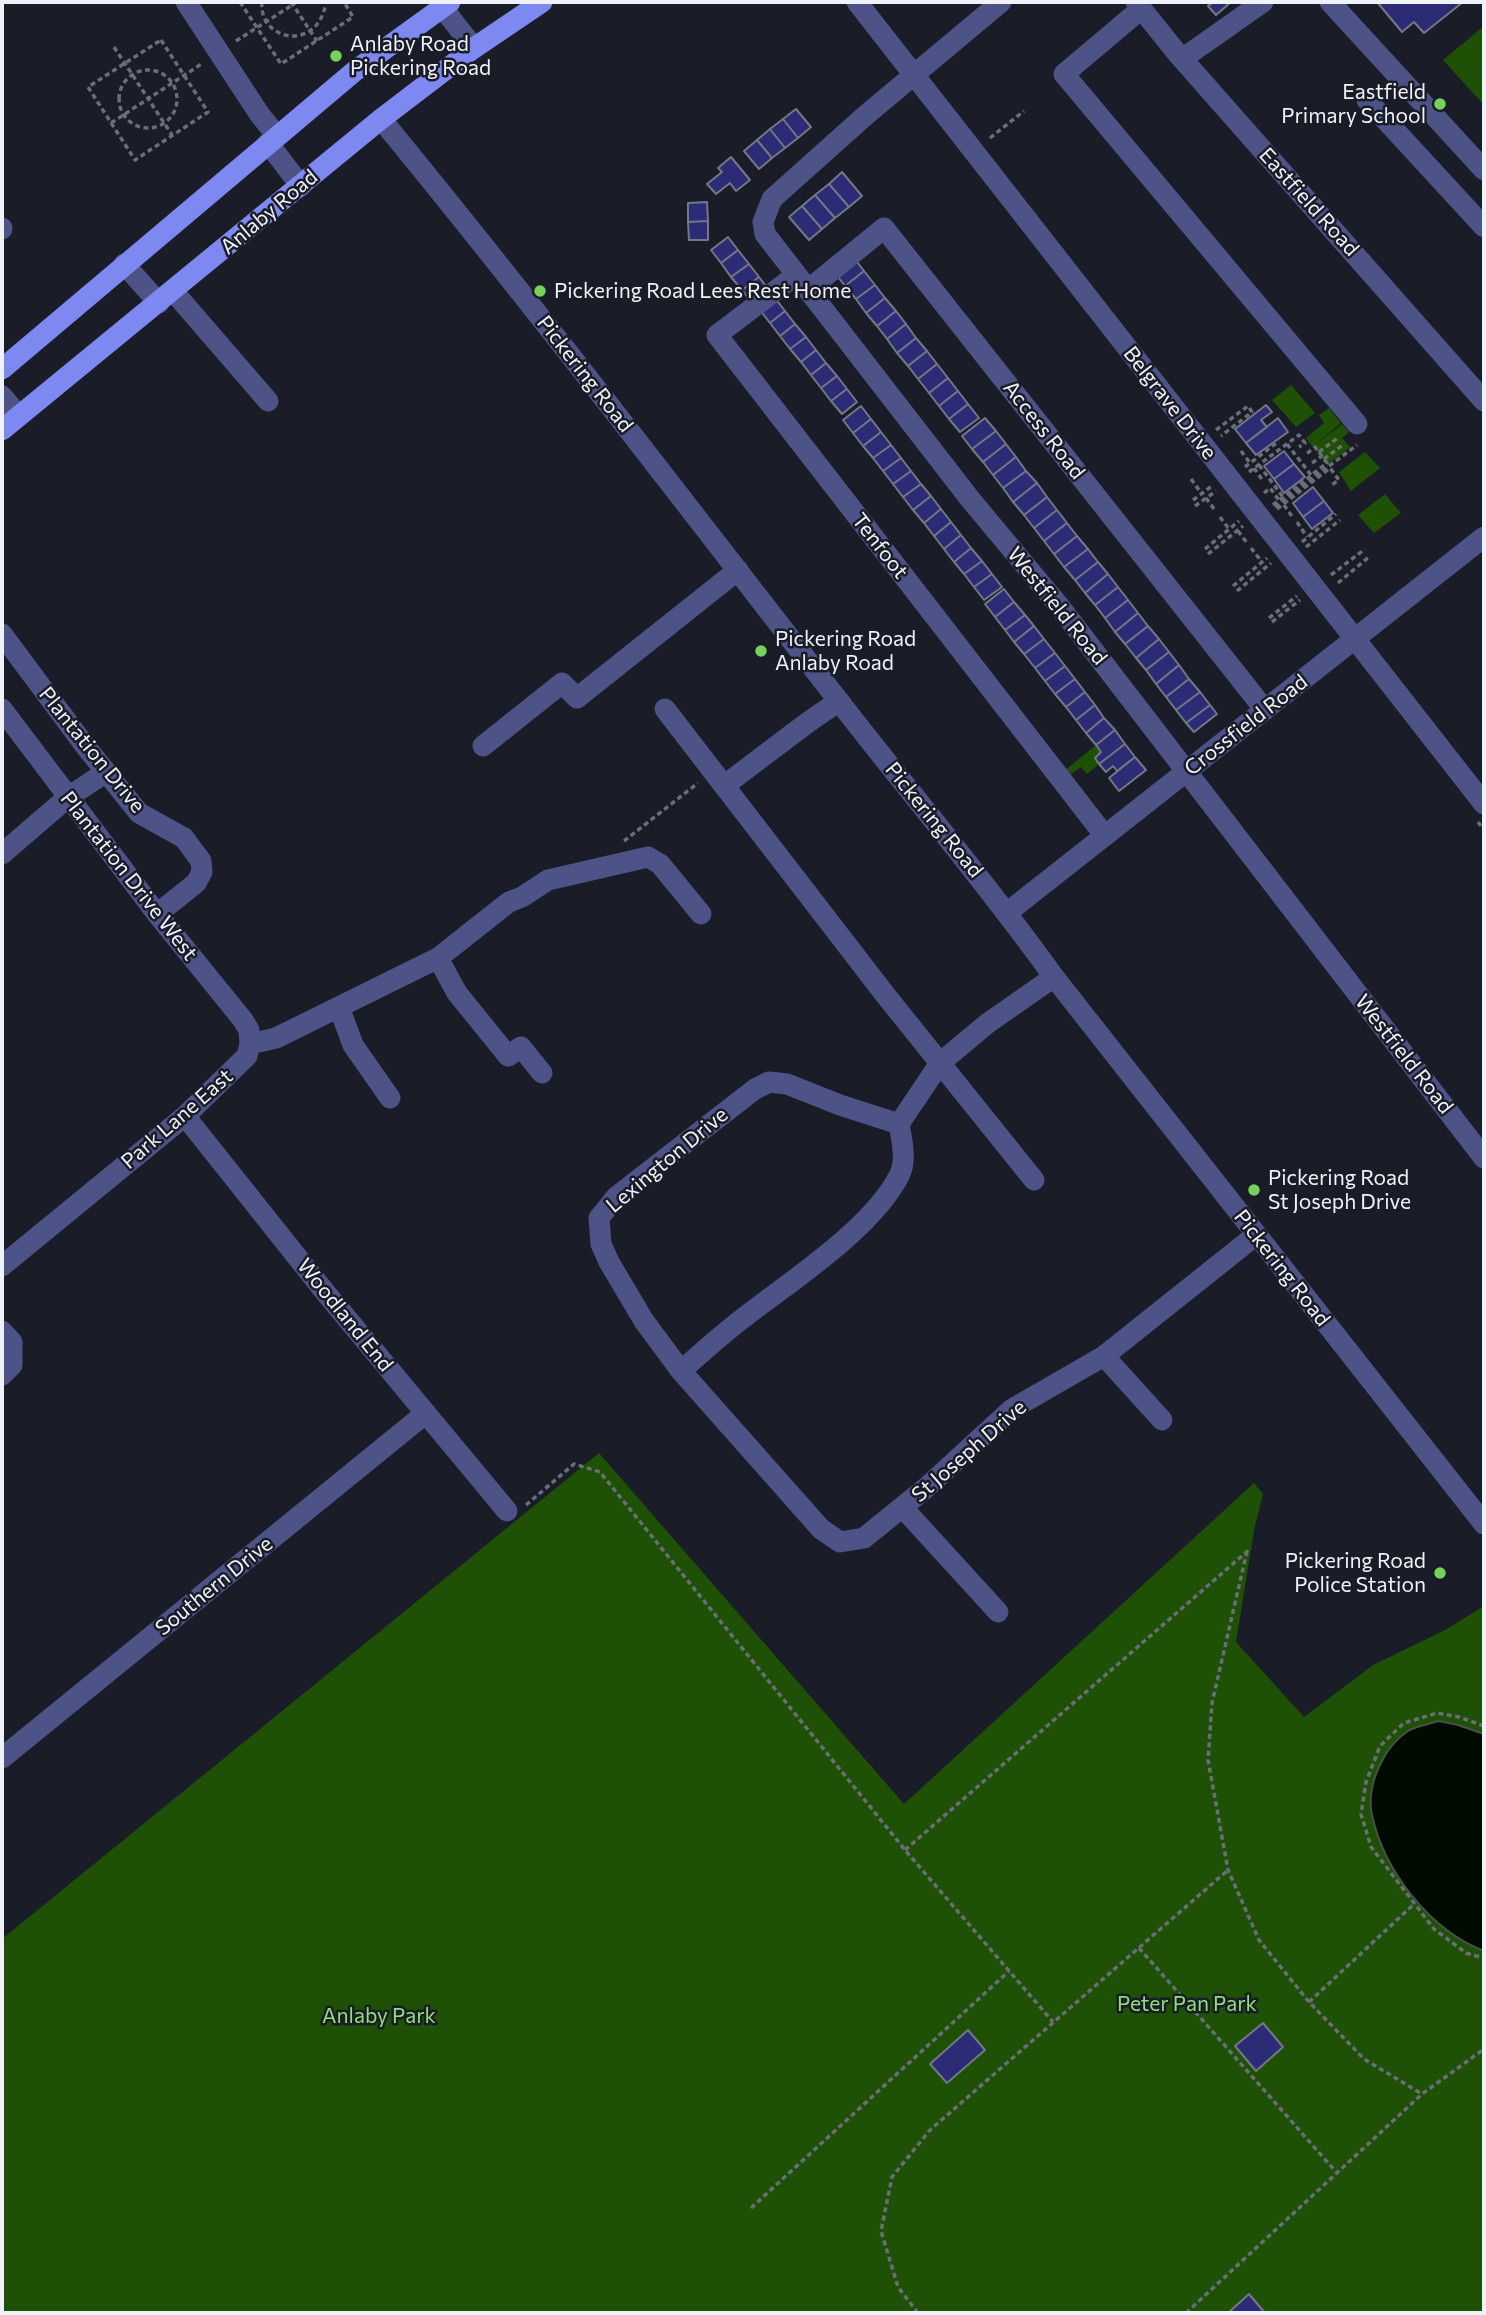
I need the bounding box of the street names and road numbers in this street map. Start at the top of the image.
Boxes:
street label: Eastfield Road [1254,143,1364,261]
street label: Anlaby Road [215,164,323,260]
street label: Pickering Road [532,311,638,437]
street label: Belgrave Drive [1118,341,1222,465]
street label: Access Road [998,376,1090,484]
street label: Tenfoot [847,508,913,584]
street label: Westfield Road [1002,542,1112,670]
street label: Crossfield Road [1180,669,1312,781]
street label: Plantation Drive [34,682,150,818]
street label: Pickering Road [880,757,988,883]
street label: Plantation Drive West [55,786,203,966]
street label: Westfield Road [1350,989,1458,1119]
street label: Park Lane East [116,1064,238,1174]
street label: Lexington Drive [601,1102,733,1218]
street label: Pickering Road [1229,1205,1335,1331]
street label: Woodland End [292,1253,398,1377]
street label: St Joseph Drive [907,1395,1031,1507]
street label: Southern Drive [150,1531,278,1641]

